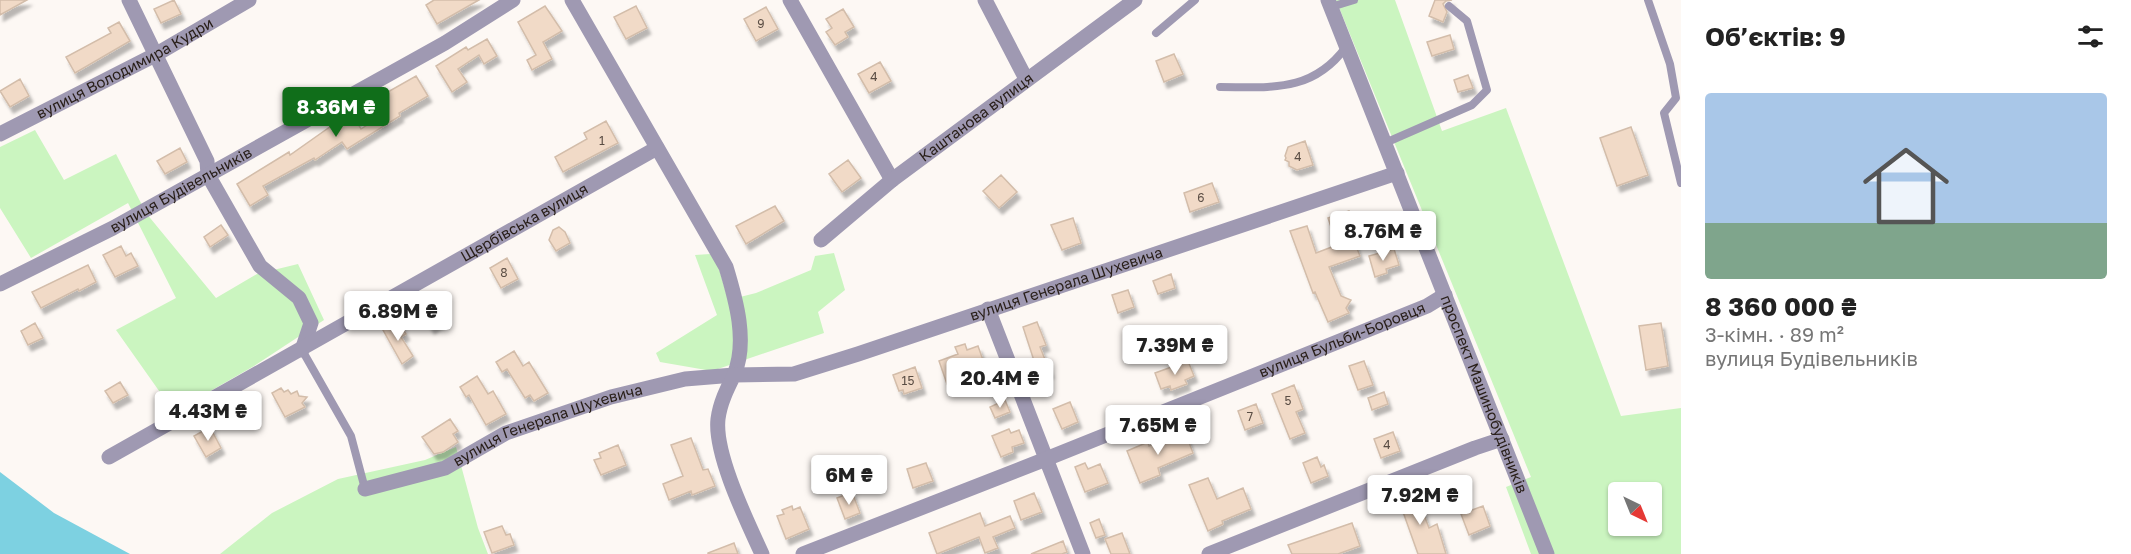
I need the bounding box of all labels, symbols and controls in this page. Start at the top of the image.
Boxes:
street label: вулиця Володимира Кудри [33,13,216,122]
house number: 9 [757,16,765,31]
icon: filters [2074,20,2107,53]
text: Об’єктів: 9 [1705,21,1846,52]
street label: Каштанова вулиця [915,68,1036,165]
house number: 4 [870,69,878,84]
pin: 8.36M ₴ [281,87,391,138]
text: 8.36M ₴ [296,94,376,118]
icon: home [1852,132,1960,240]
house number: 1 [599,133,605,148]
street label: вулиця Будівельників [106,142,255,236]
house number: 4 [1294,149,1302,164]
street label: Щербівська вулиця [457,179,591,265]
house number: 6 [1197,190,1205,205]
pin: 8.76M ₴ [1328,211,1438,262]
text: 8.76M ₴ [1344,218,1422,242]
street label: вулиця Генерала Шухевича [967,242,1165,324]
house number: 8 [500,265,508,280]
pin: 6.89M ₴ [343,291,453,342]
text: 8 360 000 ₴ [1705,291,1857,322]
street label: проспект Машинобудівників [1438,292,1532,496]
text: 6.89M ₴ [358,298,438,322]
street label: вулиця Бульби-Боровця [1256,298,1428,381]
text: 3-кімн. · 89 m² [1705,322,1844,346]
pin: 7.39M ₴ [1120,325,1230,376]
text: 7.39M ₴ [1136,332,1214,356]
text: вулиця Будівельників [1705,346,1918,370]
pin: 20.4M ₴ [945,358,1055,409]
text: 20.4M ₴ [960,365,1040,389]
house number: 15 [902,373,914,388]
street label: вулиця Генерала Шухевича [450,380,644,469]
pin: 4.43M ₴ [153,391,263,442]
house number: 5 [1285,393,1292,408]
text: 4.43M ₴ [169,398,247,422]
pin: 7.65M ₴ [1103,405,1213,456]
house number: 7 [1247,409,1253,424]
text: 7.65M ₴ [1119,412,1197,436]
house number: 4 [1383,437,1391,452]
pin: 6M ₴ [813,455,885,506]
text: 6M ₴ [825,462,873,486]
pin: 7.92M ₴ [1365,475,1475,526]
text: 7.92M ₴ [1381,482,1459,506]
north arrow [1608,482,1662,536]
map controls [1608,482,1662,536]

